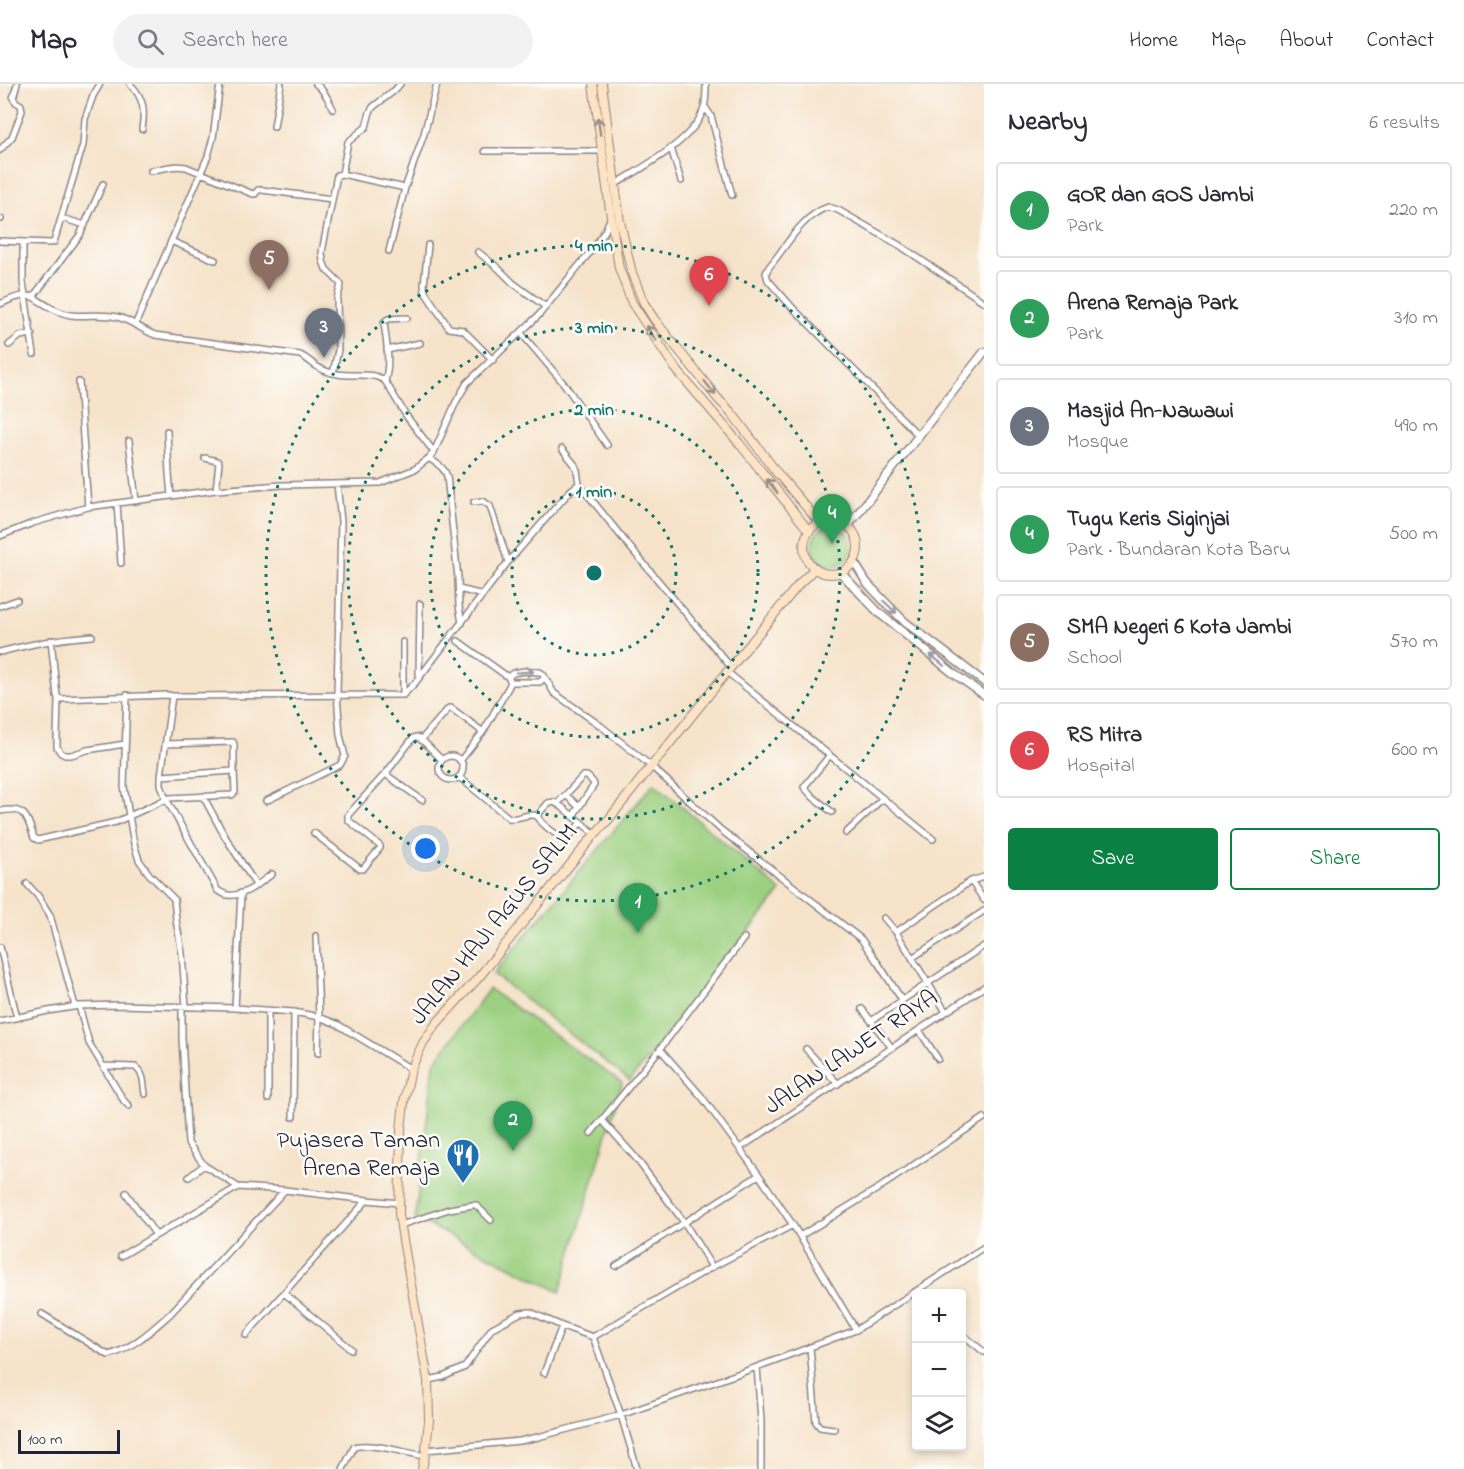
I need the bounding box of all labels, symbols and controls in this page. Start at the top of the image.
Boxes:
search box [113,14,533,68]
text: Map [30,21,77,62]
icon: search [134,25,167,58]
text: Search here [182,25,288,57]
text: Home [1129,26,1178,56]
text: Map [1211,26,1246,56]
text: About [1279,26,1333,56]
text: Contact [1366,26,1434,56]
text: Nearby [1008,104,1087,142]
text: 6 results [1369,109,1440,138]
one-way arrow [594,117,605,137]
text: GOR dan GOS Jambi [1067,180,1254,212]
text: 1 [1026,196,1033,225]
text: 220 m [1389,196,1438,225]
text: Park [1067,212,1103,241]
text: 4 min [575,234,613,260]
pin: 5 [250,240,288,290]
pin: 6 [690,256,728,306]
text: Arena Remaja Park [1067,288,1238,320]
text: 2 [1025,304,1034,333]
text: 310 m [1394,304,1438,333]
pin: 3 [304,308,344,358]
text: 3 min [574,316,613,342]
text: Park [1067,320,1103,349]
one-way arrow [645,325,657,342]
one-way arrow [703,380,716,396]
text: Masjid An-Nawawi [1067,396,1234,428]
text: 2 min [573,398,614,424]
text: 3 [1025,412,1034,441]
text: 490 m [1395,412,1438,441]
text: Mosque [1067,428,1128,457]
one-way arrow [766,478,779,494]
text: 1 min [576,480,612,506]
pin: 4 [812,494,852,544]
text: Tugu Keris Siginjai [1067,504,1230,536]
text: 4 [1025,520,1034,549]
text: 500 m [1389,520,1438,549]
text: Park · Bundaran Kota Baru [1067,536,1290,565]
centre of rings [584,563,604,583]
one-way arrow [883,600,898,614]
text: SMA Negeri 6 Kota Jambi [1067,612,1292,644]
text: 5 [1024,628,1035,657]
text: 570 m [1389,628,1438,657]
text: School [1067,644,1122,673]
one-way arrow [929,654,945,667]
one-way arrow [514,667,534,678]
text: RS Mitra [1067,720,1142,752]
text: 6 [1025,736,1034,765]
text: 600 m [1391,736,1438,765]
text: Hospital [1067,752,1135,781]
street label: JALAN HAJI AGUS SALIM [403,817,587,1033]
button: Save [1008,828,1218,890]
button: Share [1230,828,1440,890]
your location [411,834,440,863]
pin: 1 [618,884,658,933]
street label: JALAN LAWET RAYA [758,982,946,1124]
pin: 2 [494,1102,532,1151]
place label: Pujasera Taman Arena Remaja [277,1124,440,1187]
restaurant icon: Pujasera Taman Arena Remaja [445,1137,481,1184]
map controls [912,1289,966,1451]
button: + [912,1289,966,1343]
button: − [912,1343,966,1397]
button: layers [912,1397,966,1451]
scale bar [18,1427,120,1454]
text: 100 m [27,1428,62,1452]

